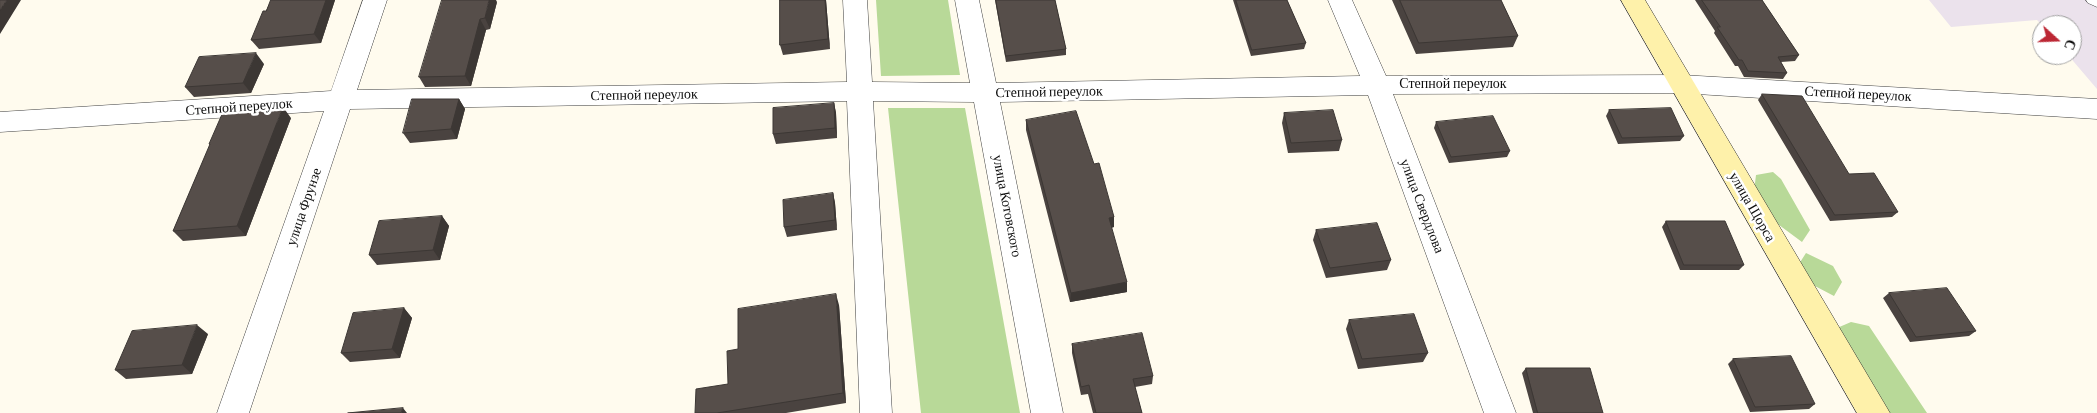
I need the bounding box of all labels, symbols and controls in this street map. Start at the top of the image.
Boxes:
north arrow [2032,15,2082,65]
text: С [2061,37,2079,52]
street label: Степной переулок [1399,76,1507,92]
street label: Степной переулок [995,83,1103,101]
street label: Степной переулок [1804,83,1912,105]
street label: Степной переулок [590,86,698,104]
street label: Степной переулок [185,95,293,119]
street label: улица Котовского [989,153,1025,259]
street label: улица Свердлова [1396,156,1448,256]
street label: улица Фрунзе [283,166,325,248]
street label: улица Щорса [1725,169,1779,245]

